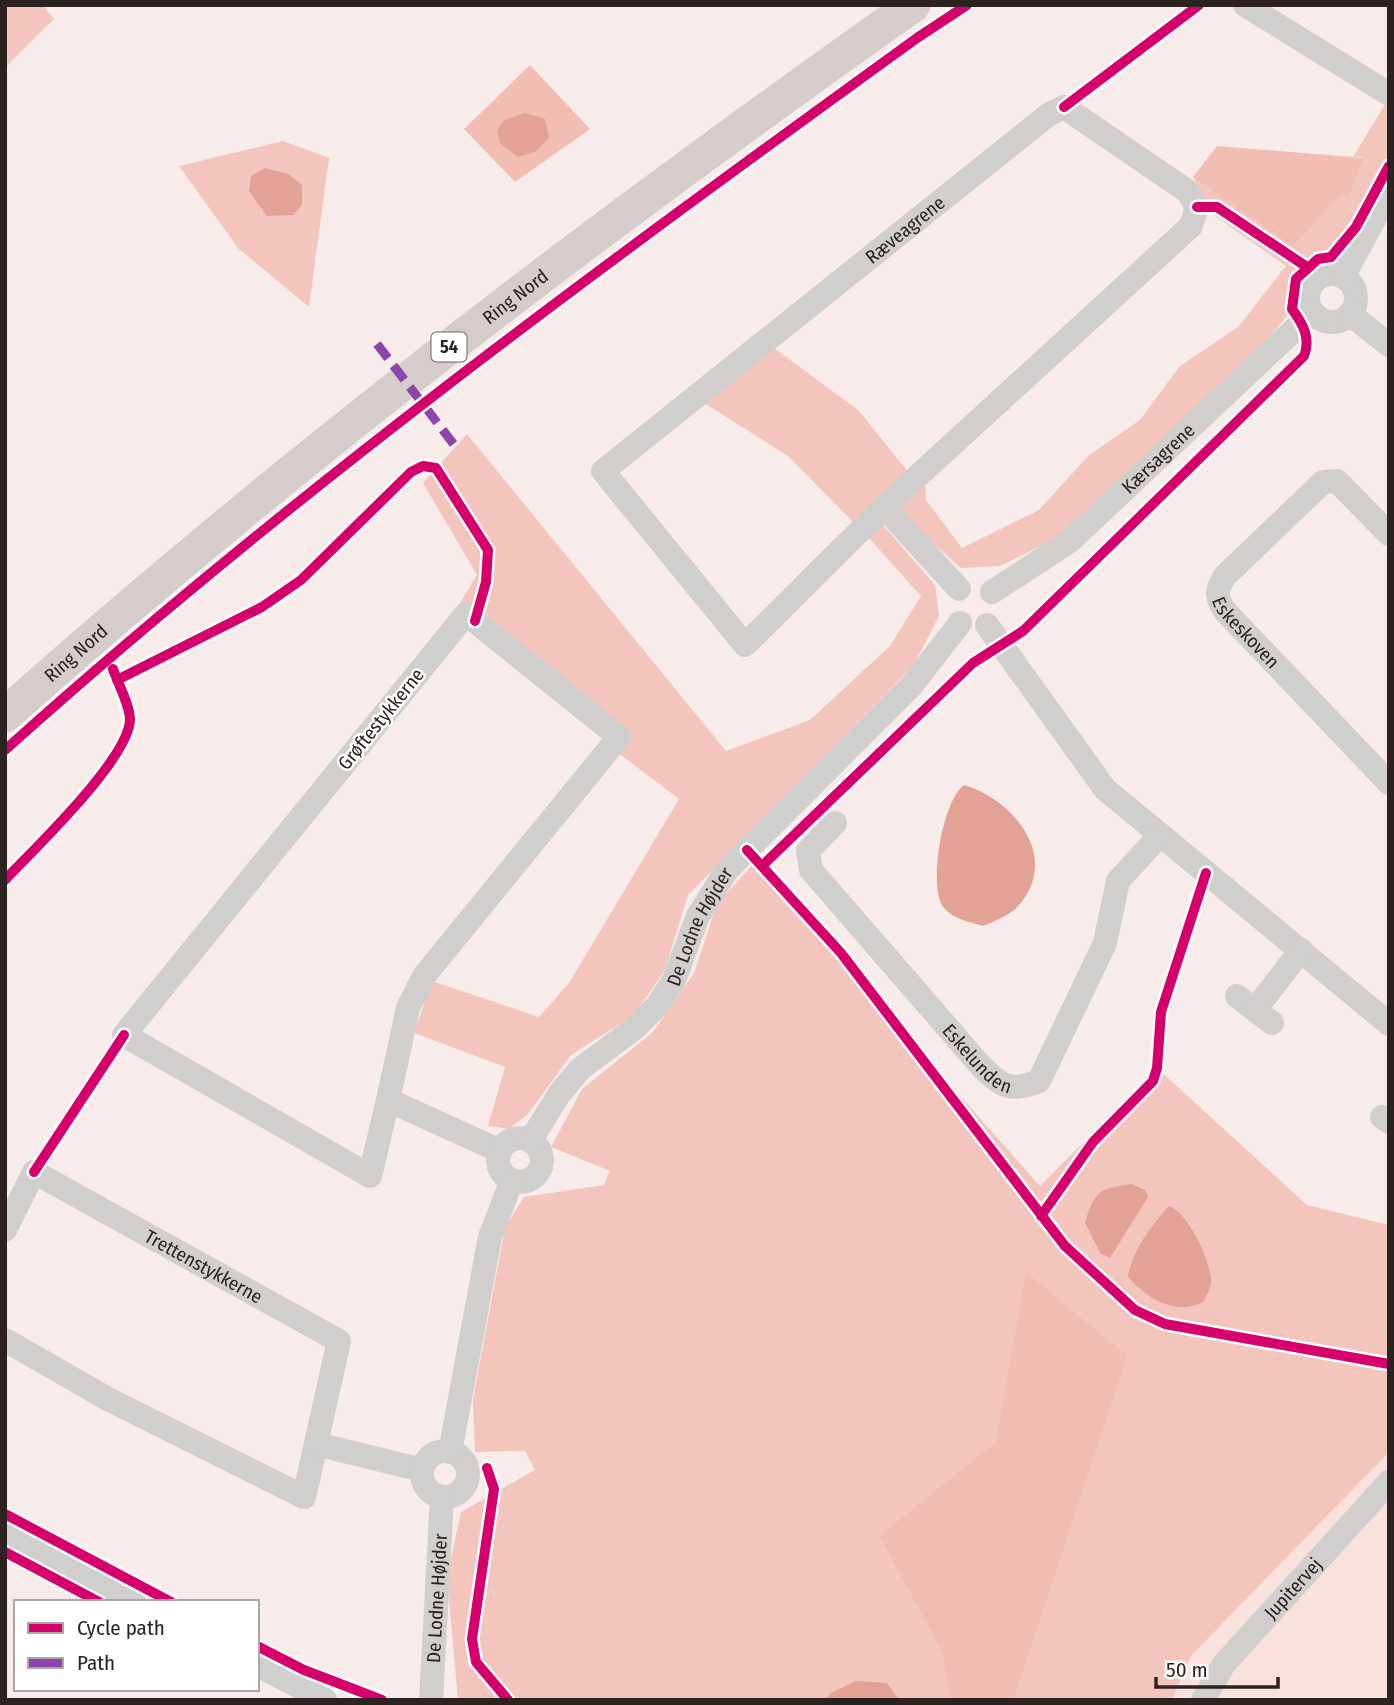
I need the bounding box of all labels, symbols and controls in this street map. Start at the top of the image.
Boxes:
street label: Ræveagrene [860,191,949,268]
street label: Ring Nord [478,264,552,329]
road number: 54 [432,332,466,362]
street label: Kærsagrene [1117,418,1199,498]
street label: Eskeskoven [1207,593,1285,673]
street label: Ring Nord [39,619,112,687]
street label: Grøftestykkerne [333,664,429,774]
street label: De Lodne Højder [661,862,738,989]
street label: Eskelunden [938,1019,1015,1098]
street label: Trettenstykkerne [141,1224,267,1308]
street label: De Lodne Højder [422,1533,452,1663]
street label: Jupitervej [1259,1553,1326,1624]
legend [14,1600,259,1691]
text: Cycle path [77,1615,165,1641]
scale bar [1156,1646,1278,1690]
text: Path [77,1650,115,1676]
text: 50 m [1166,1657,1208,1683]

